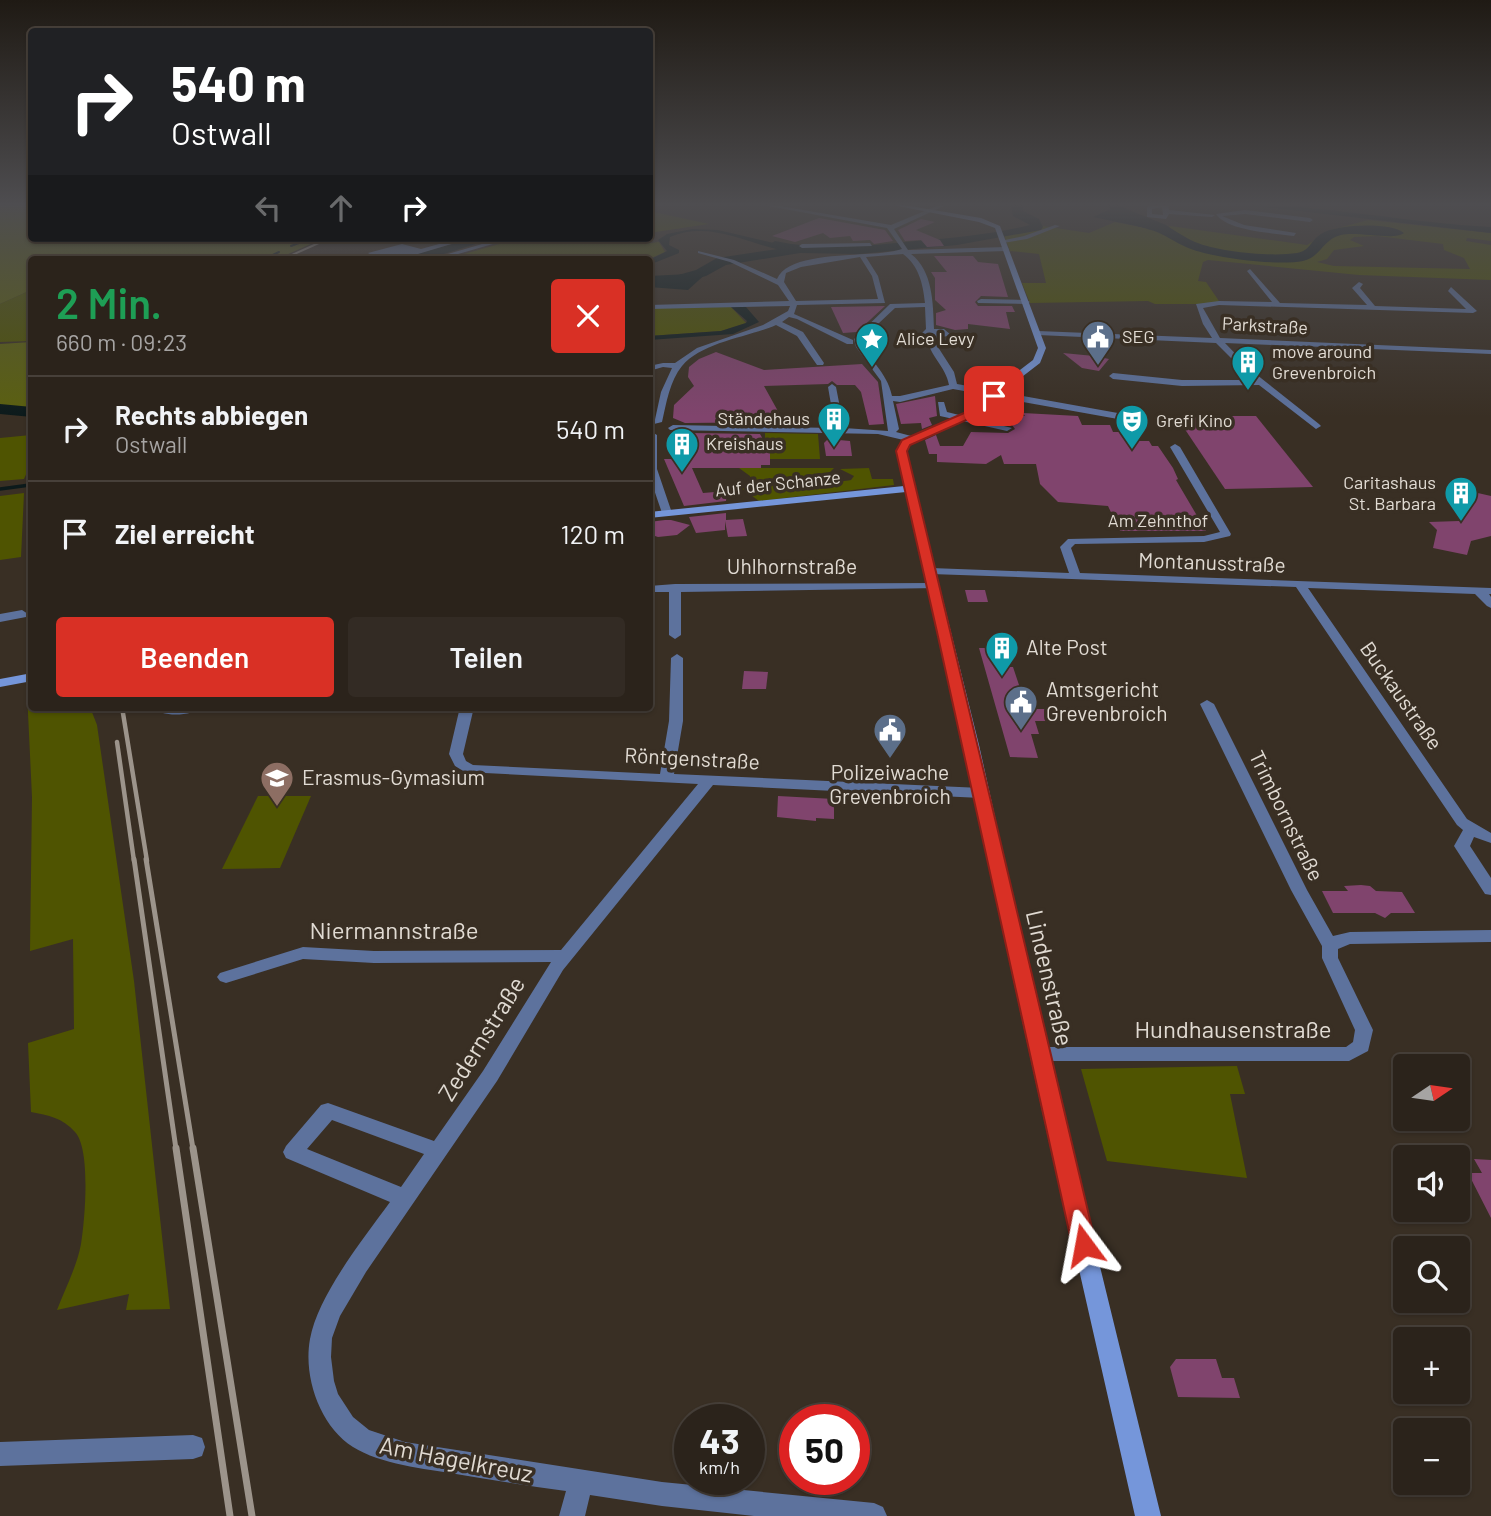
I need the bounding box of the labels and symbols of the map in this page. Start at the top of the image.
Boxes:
street label: Parkstraße [1222,312,1308,338]
public building icon: SEG [1079,318,1117,367]
place icon: Alice Levy [853,320,891,369]
place label: SEG [1122,325,1154,347]
place label: Alice Levy [896,327,975,349]
place label: move around Grevenbroich [1272,340,1376,383]
building icon: move around Grevenbroich [1229,343,1267,392]
pin [964,366,1024,426]
building icon: Ständehaus [815,400,853,449]
theatre icon: Grefi Kino [1113,402,1151,451]
place label: Ständehaus [718,407,810,429]
place label: Grefi Kino [1156,409,1233,431]
building icon: Kreishaus [663,425,701,474]
place label: Kreishaus [706,432,784,454]
street label: Auf der Schanze [714,465,842,501]
place label: Caritashaus St. Barbara [1343,471,1436,514]
building icon: Caritashaus St. Barbara [1442,474,1480,523]
street label: Am Zehnthof [1108,509,1208,531]
street label: Montanusstraße [1138,546,1286,577]
street label: Uhlhornstraße [727,553,857,578]
building icon: Alte Post [983,629,1021,678]
place label: Alte Post [1026,634,1108,659]
street label: Buckaustraße [1356,636,1449,754]
place label: Amtsgericht Grevenbroich [1046,676,1168,725]
public building icon: Amtsgericht Grevenbroich [1002,683,1040,732]
public building icon: Polizeiwache Grevenbroich [871,711,909,760]
street label: Röntgenstraße [624,741,760,774]
street label: Trimbornstraße [1245,746,1330,885]
school or university icon: Erasmus-Gymasium [258,759,296,808]
place label: Polizeiwache Grevenbroich [829,759,951,808]
place label: Erasmus-Gymasium [302,764,485,789]
street label: Lindenstraße [1021,907,1080,1049]
street label: Niermannstraße [309,915,479,944]
street label: Zedernstraße [431,971,530,1106]
street label: Hundhausenstraße [1134,1014,1332,1043]
north arrow [1393,1054,1470,1130]
position arrow [1047,1208,1121,1282]
speed limit sign: 50 [779,1404,870,1495]
street label: Am Hagelkreuz [377,1429,535,1488]

